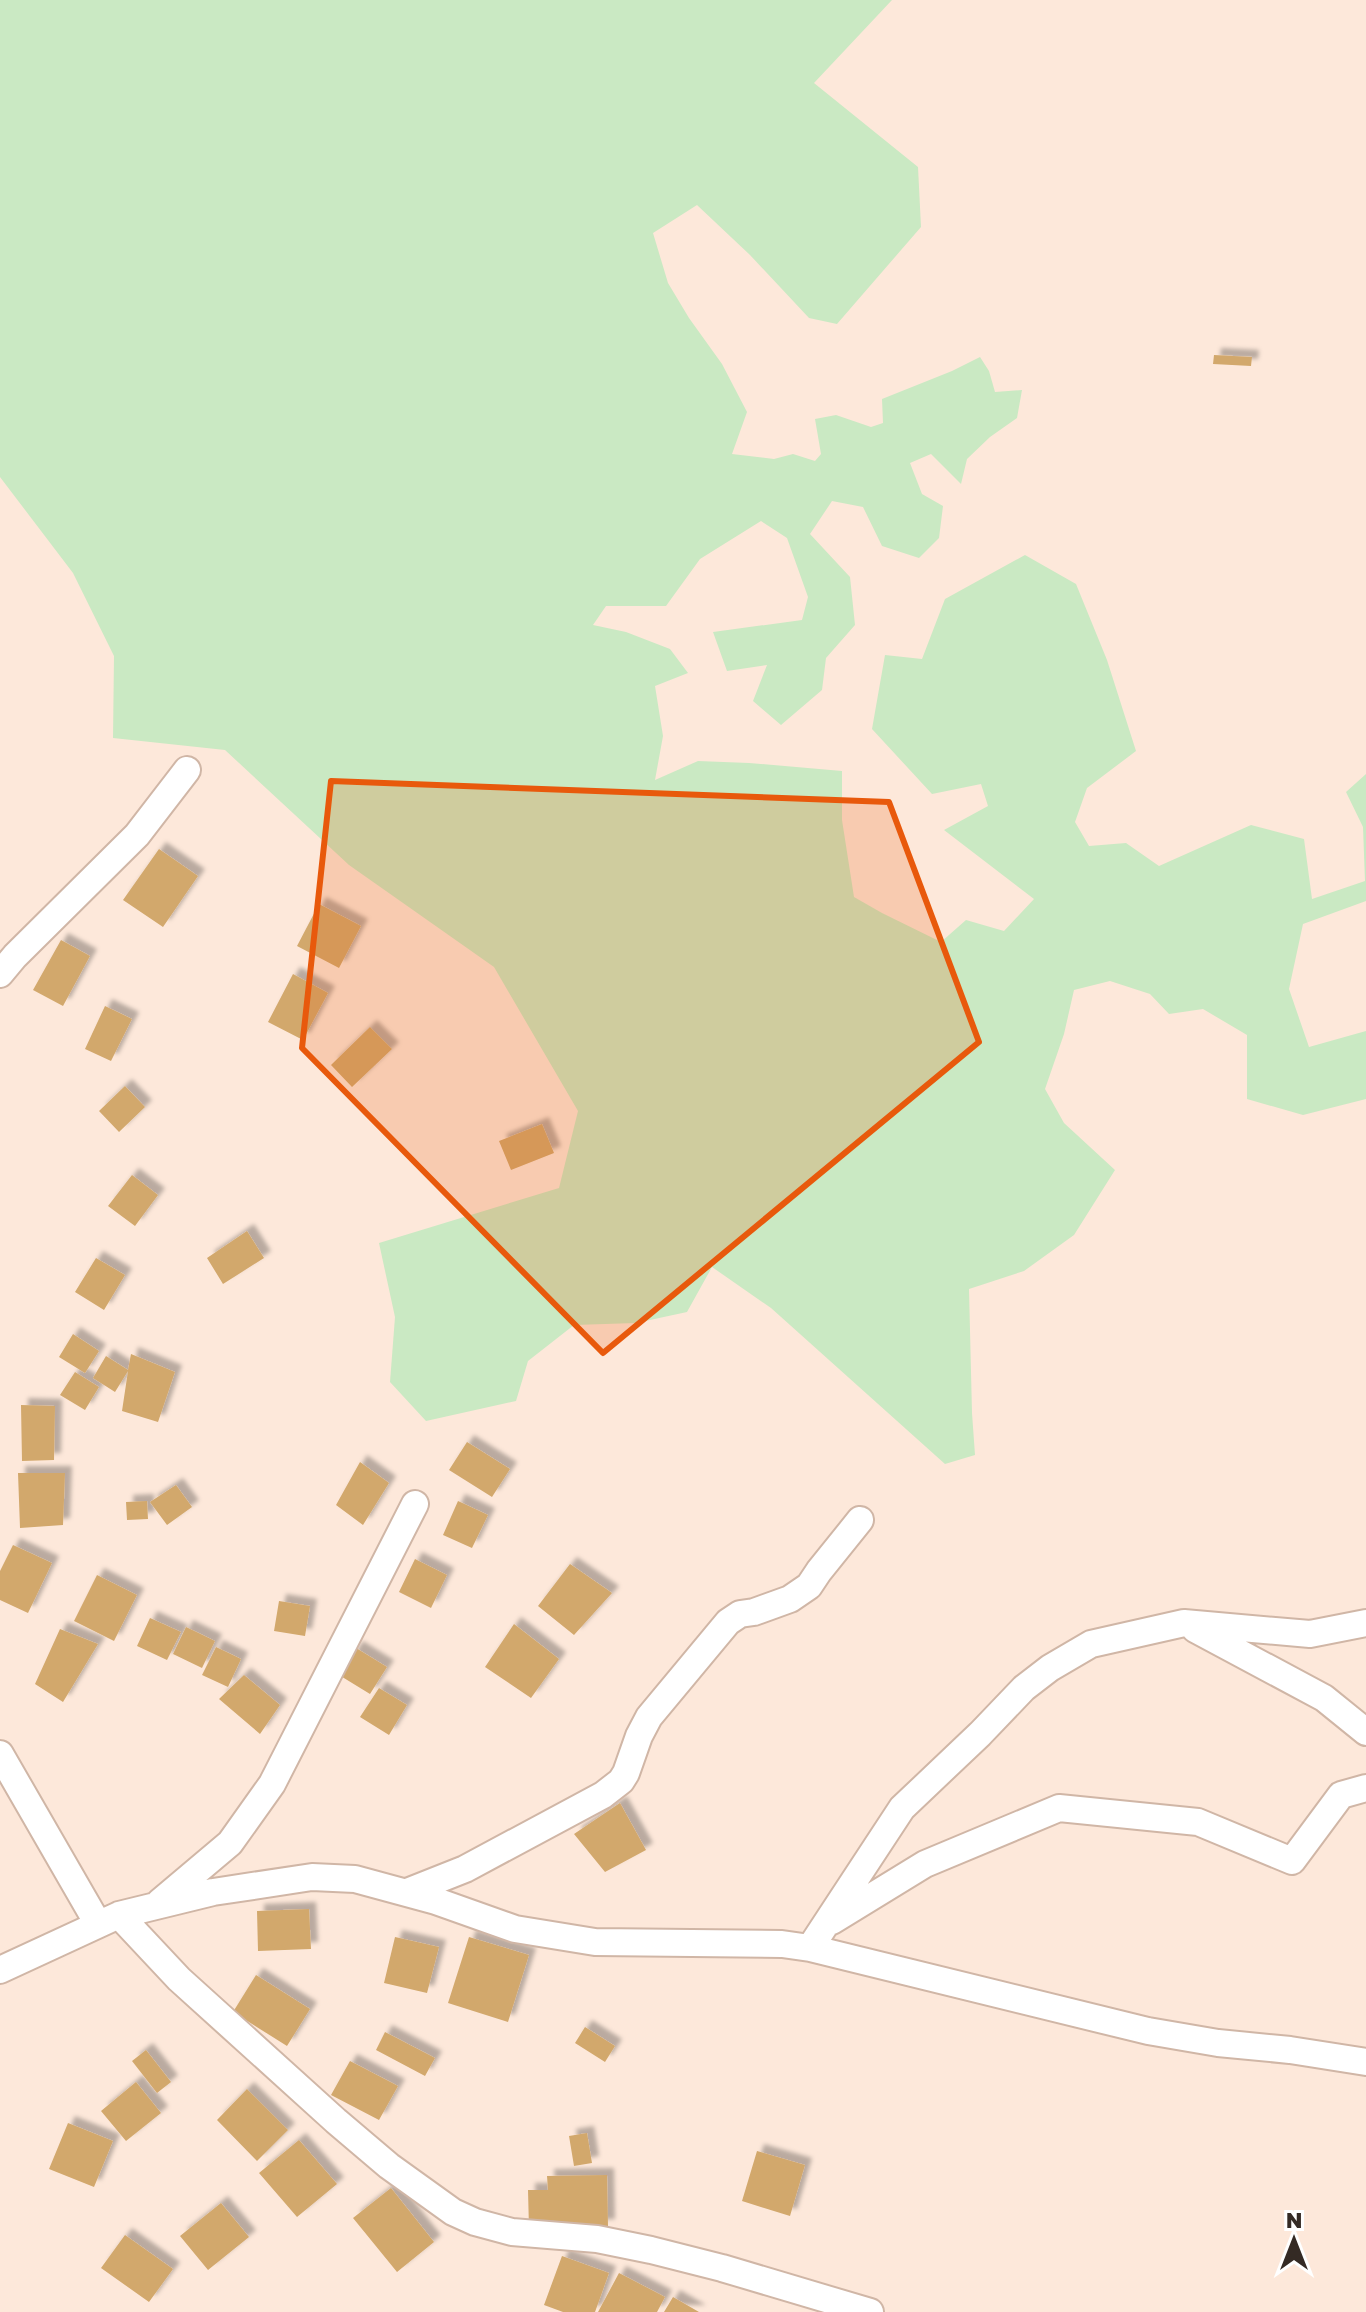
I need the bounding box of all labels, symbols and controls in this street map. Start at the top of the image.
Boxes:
north arrow [1254,2200,1334,2280]
text: N [1286,2206,1302,2233]

